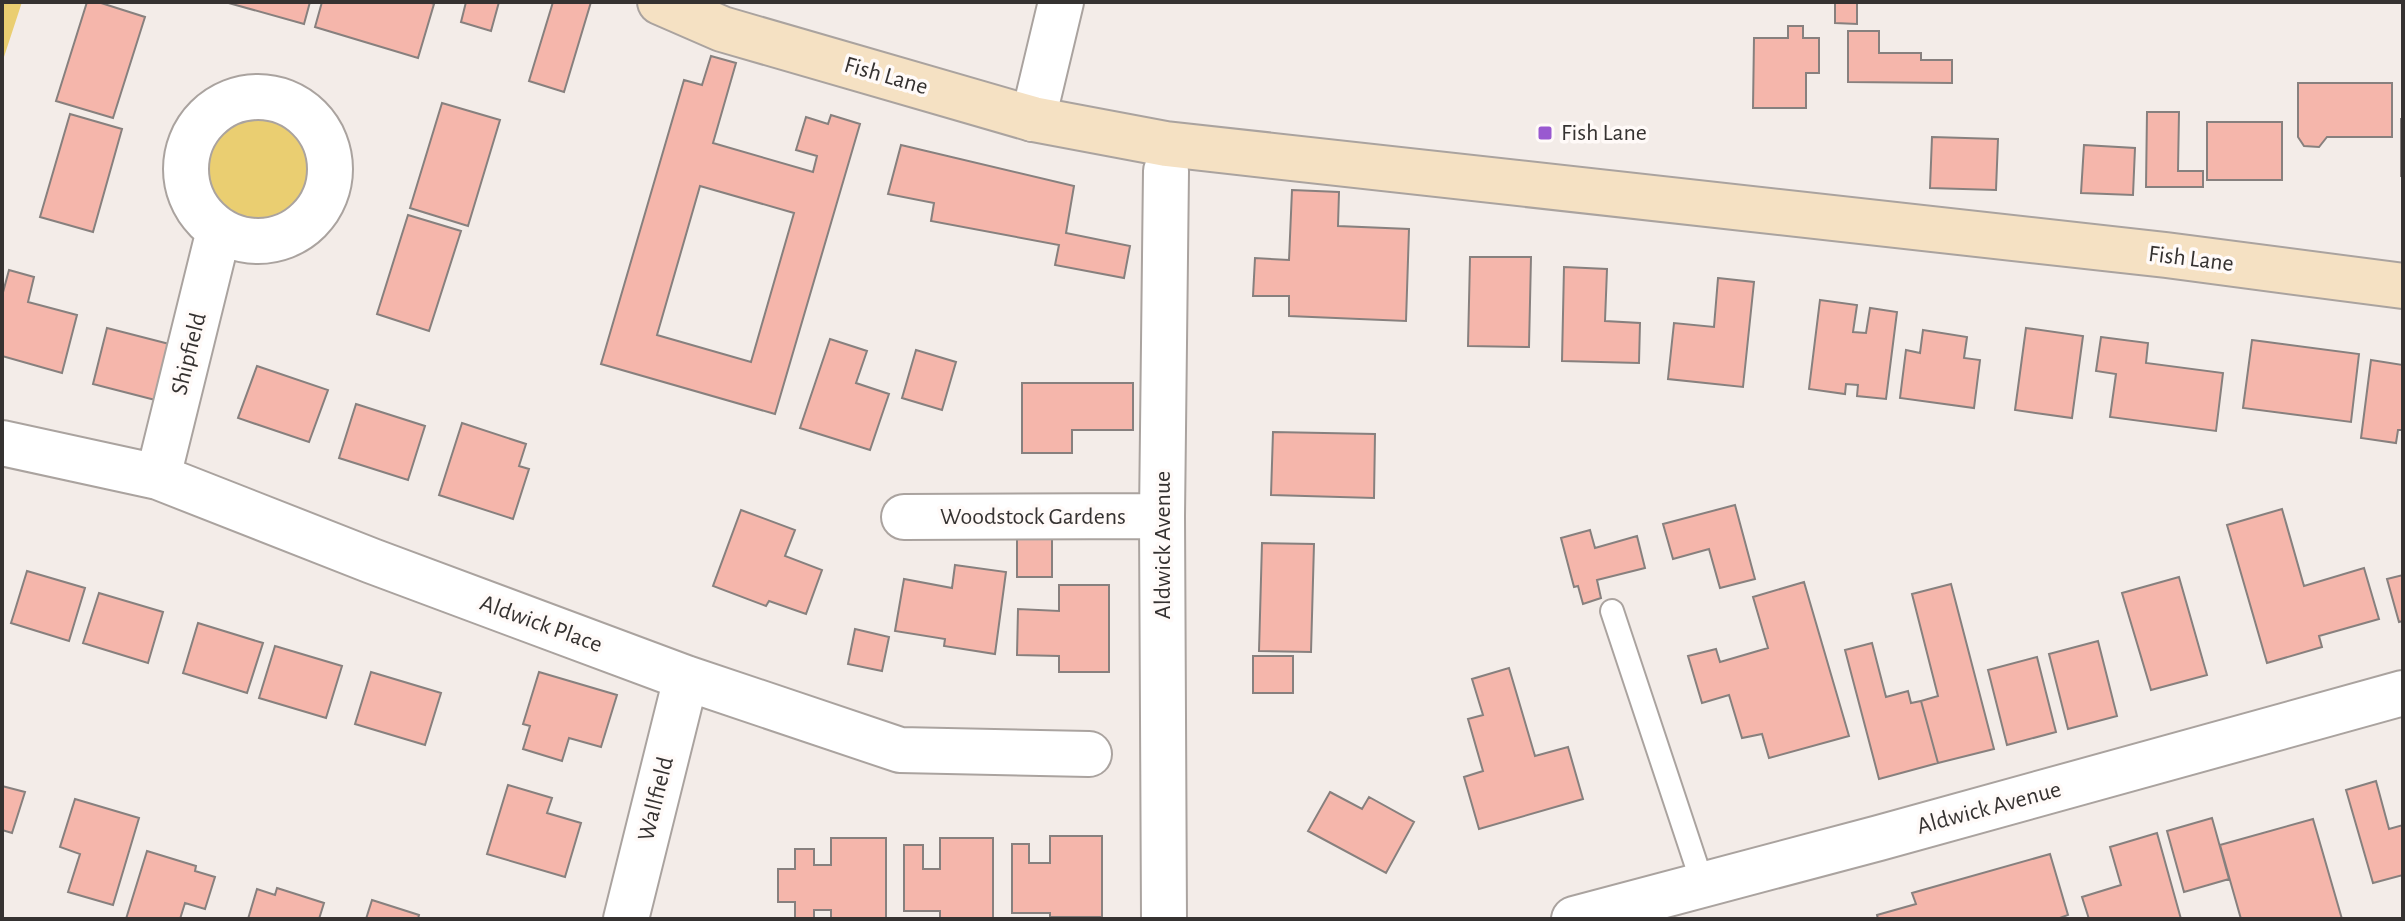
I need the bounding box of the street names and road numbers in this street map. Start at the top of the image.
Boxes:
street label: Fish Lane [841,53,931,99]
street label: Fish Lane [2147,242,2235,276]
street label: Shipfield [167,310,211,398]
street label: Aldwick Avenue [1151,471,1175,619]
street label: Woodstock Gardens [940,505,1126,529]
street label: Aldwick Place [477,591,605,657]
street label: Wallfield [634,754,678,844]
street label: Aldwick Avenue [1914,777,2064,839]

